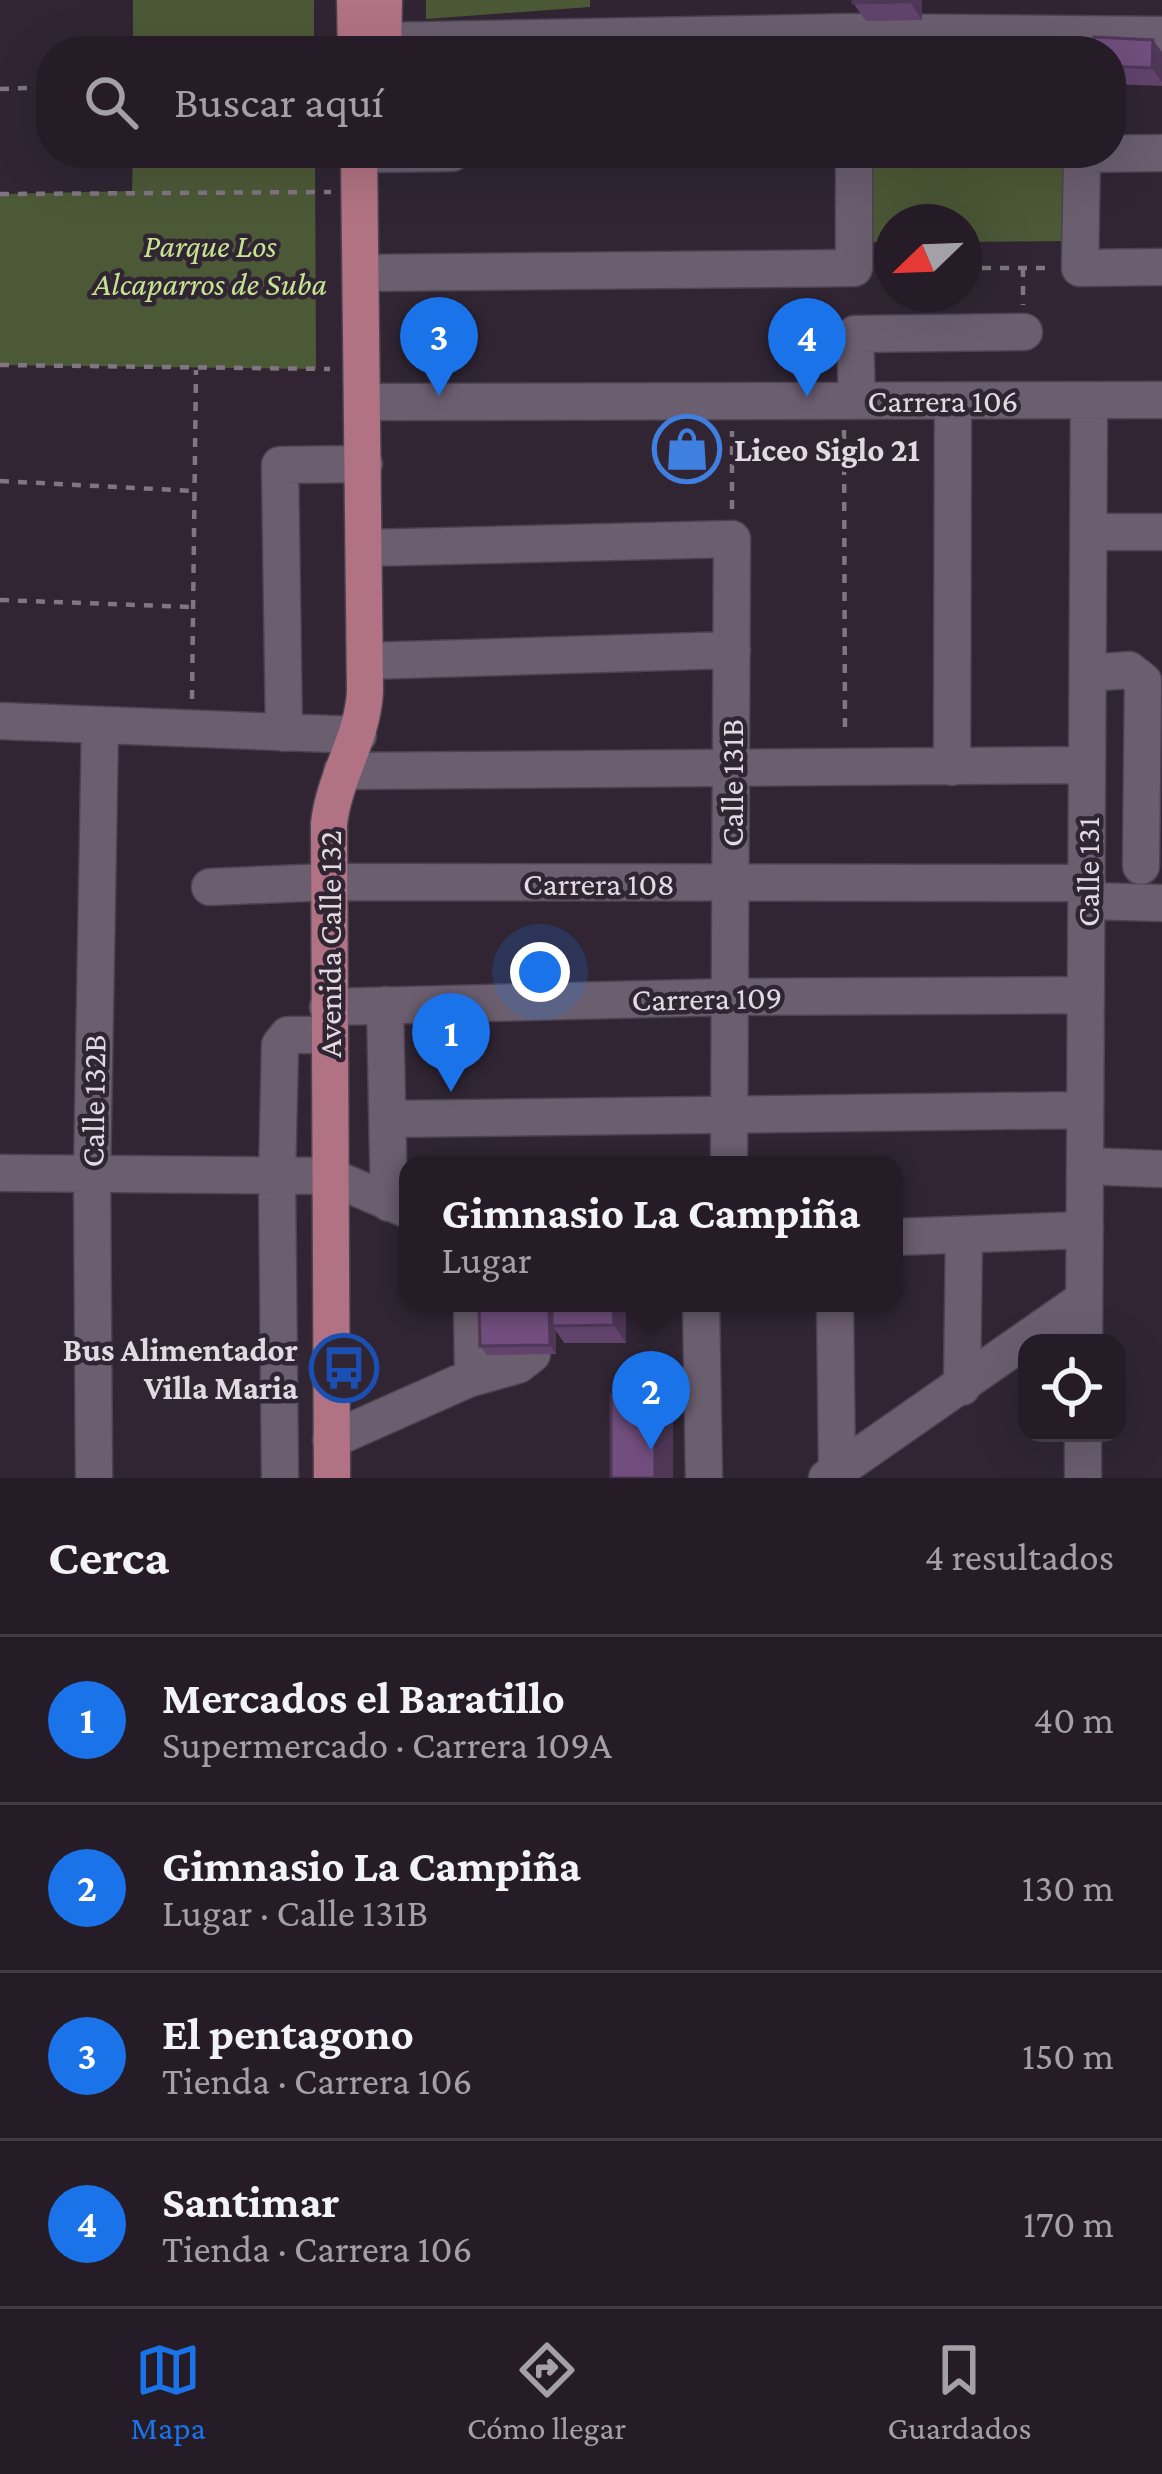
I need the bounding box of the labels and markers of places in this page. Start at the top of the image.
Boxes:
pin: 3 [400,297,478,396]
pin: 4 [768,298,846,397]
shop icon: Liceo Siglo 21 [652,414,722,484]
place label: Liceo Siglo 21 [734,431,920,468]
pin: 1 [412,993,490,1092]
place label: Bus Alimentador Villa Maria [63,1331,298,1406]
bus stop icon: Bus Alimentador Villa Maria [309,1333,379,1403]
pin: 2 [612,1351,690,1450]

